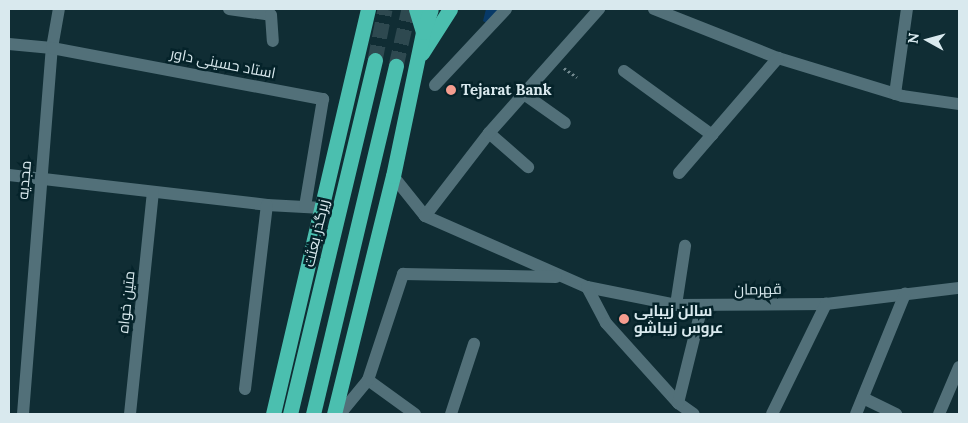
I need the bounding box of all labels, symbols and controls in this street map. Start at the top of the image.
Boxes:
north arrow [903,15,953,65]
text: N [904,32,923,45]
street label: استاد حسینی داور [169,44,277,82]
place label: Tejarat Bank [461,81,552,99]
marker: Tejarat Bank [445,84,457,96]
street label: مجدیه [13,160,35,200]
street label: زیرگذر بعثت [300,198,332,268]
street label: متین خواه [114,270,138,334]
street label: قهرمان [734,280,782,298]
place label: سالن زیبایی عروس زیباشو [634,301,723,336]
marker: سالن زیبایی عروس زیباشو [618,313,630,325]

